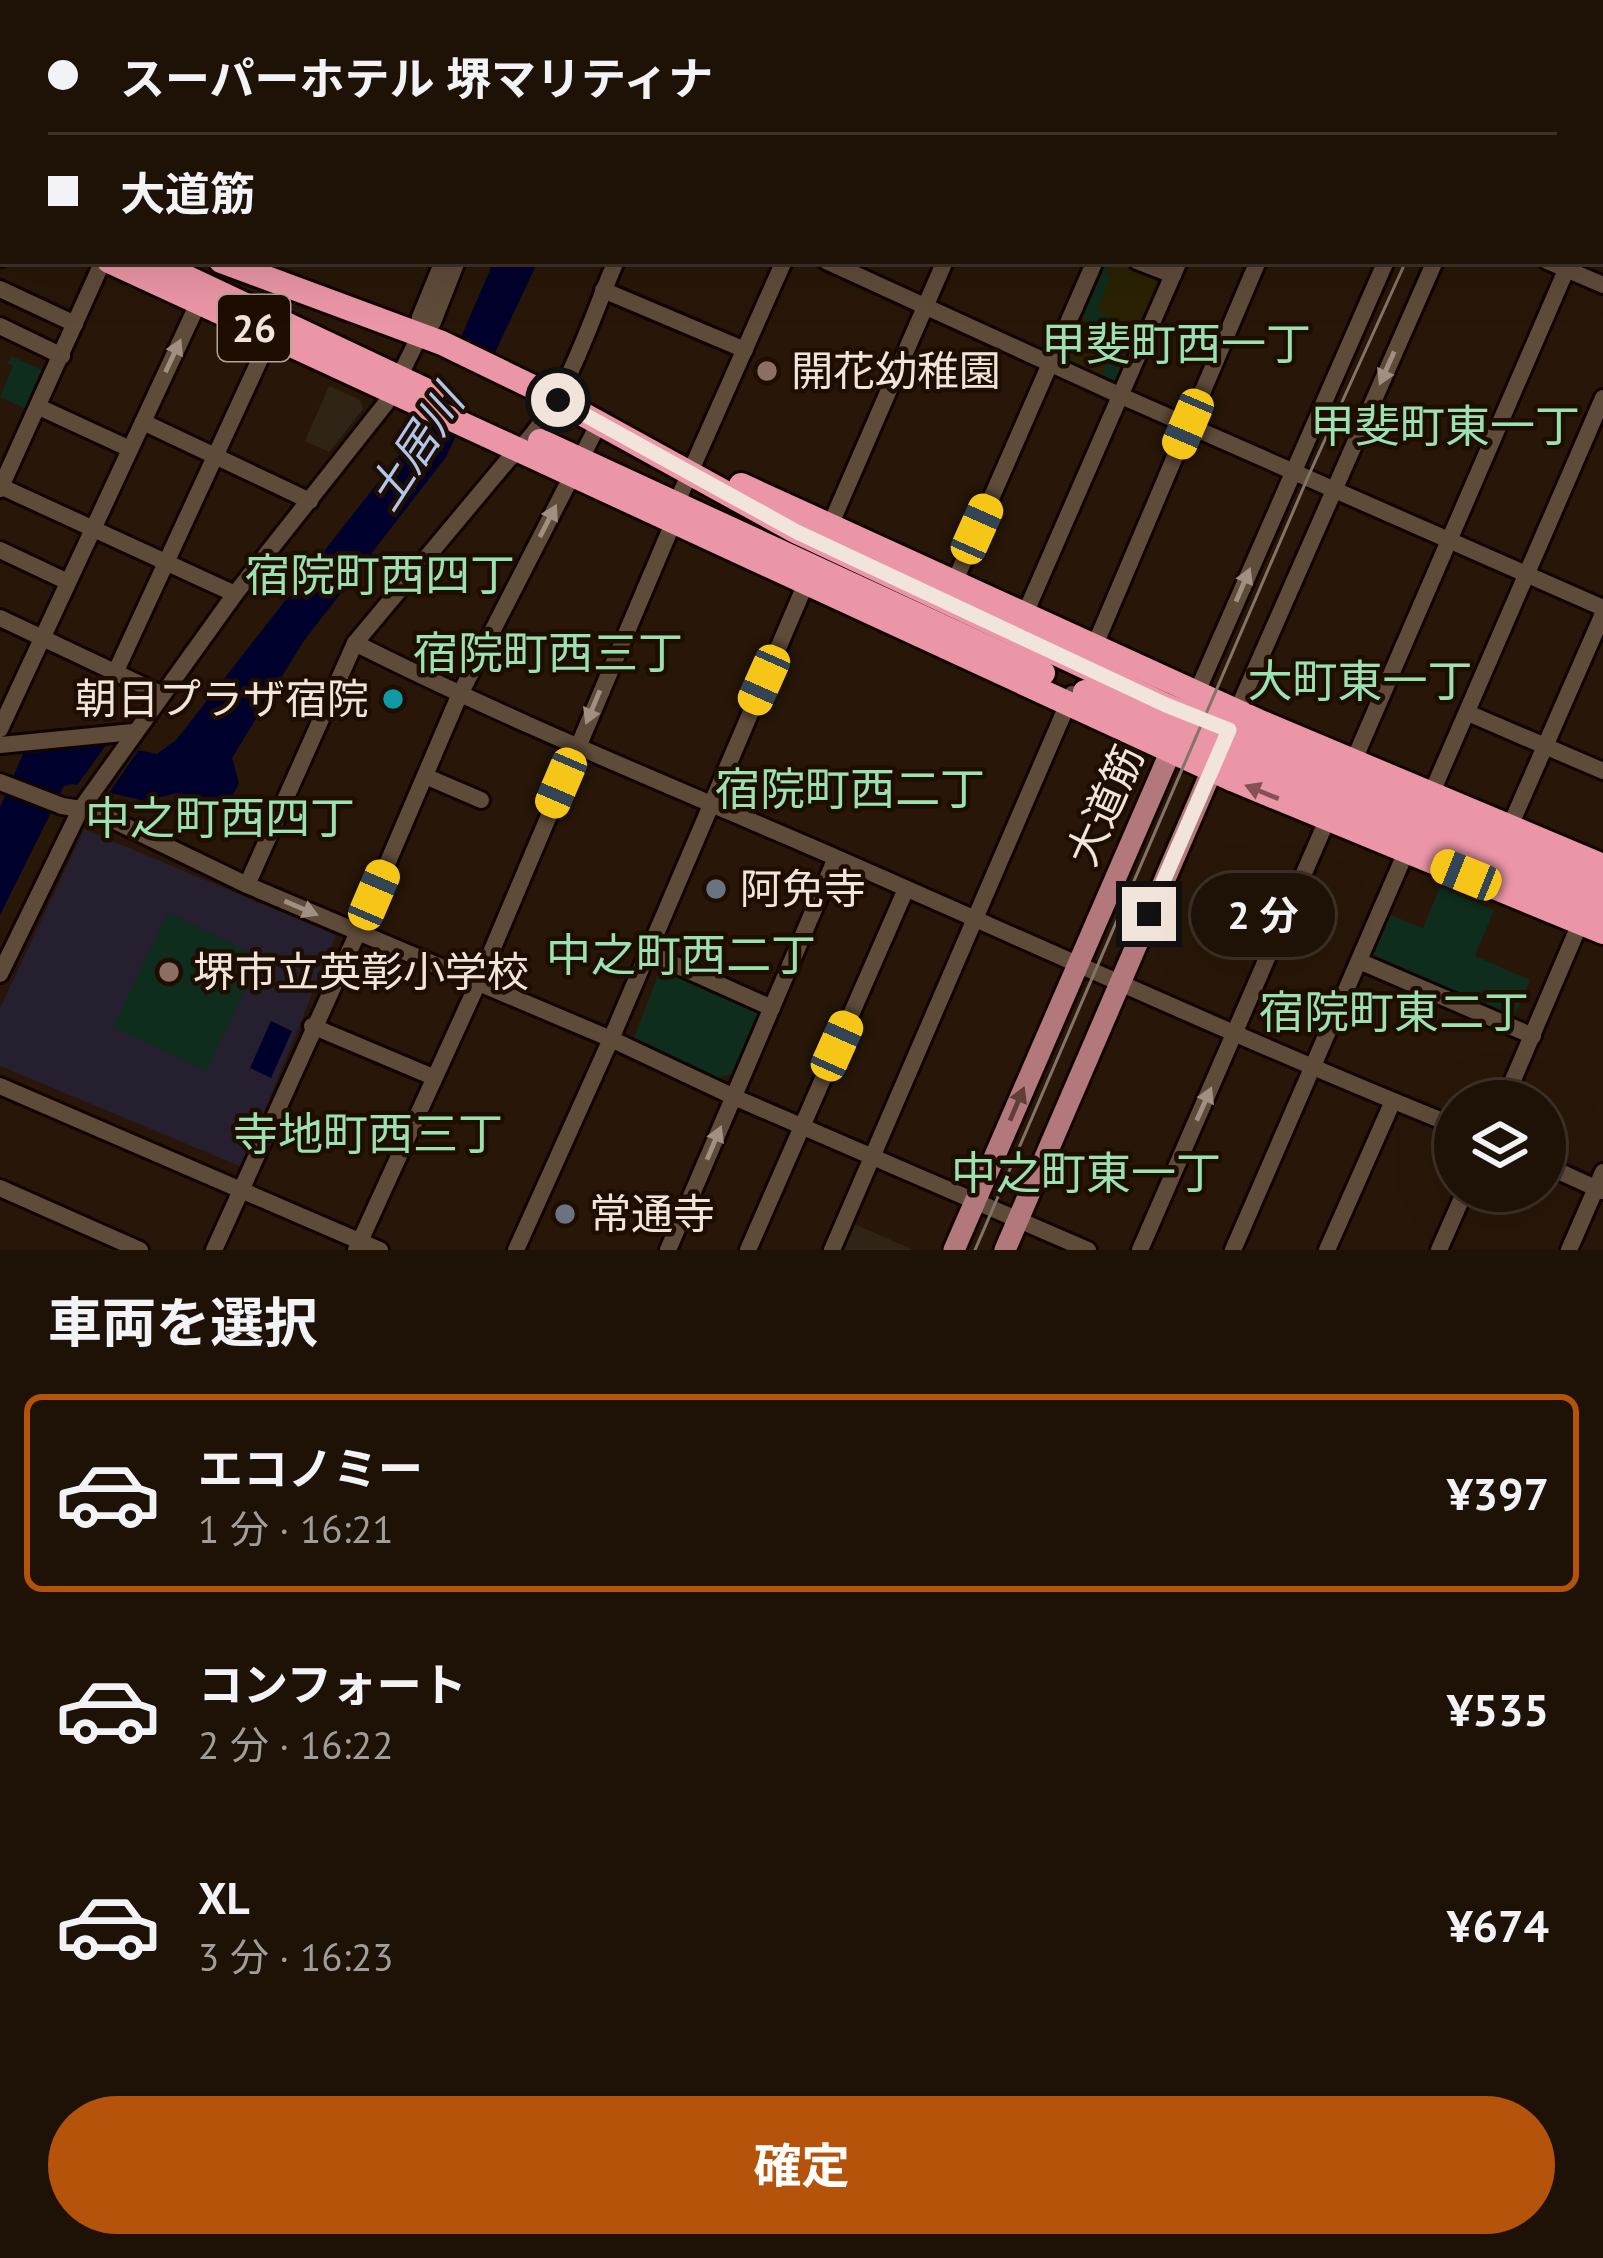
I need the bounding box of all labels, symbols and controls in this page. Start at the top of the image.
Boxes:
text: スーパーホテル 堺マリティナ [120,49,713,107]
text: 大道筋 [120,164,255,222]
road number: 26 [218,295,290,361]
district label: 甲斐町西一丁 [1041,314,1311,372]
one-way arrow [163,338,183,373]
place label: 開花幼稚園 [791,343,1001,398]
one-way arrow [1377,351,1397,386]
marker: 開花幼稚園 [754,358,780,384]
water label: 土居川 [353,372,477,520]
route start [531,373,585,427]
car [1157,384,1219,464]
district label: 甲斐町東一丁 [1310,396,1580,454]
car [946,489,1008,569]
one-way arrow [537,504,557,538]
district label: 宿院町西四丁 [245,545,515,603]
one-way arrow [1233,567,1253,602]
district label: 宿院町西三丁 [413,623,683,681]
car [733,640,795,720]
district label: 大町東一丁 [1247,651,1473,709]
place label: 朝日プラザ宿院 [75,671,369,726]
marker: 朝日プラザ宿院 [380,686,406,712]
one-way arrow [583,690,602,726]
street label: 大道筋 [1054,736,1155,874]
car [530,743,592,823]
district label: 宿院町西二丁 [715,759,985,817]
one-way arrow [1243,781,1279,800]
district label: 中之町西四丁 [85,788,355,846]
car [1426,845,1506,905]
car [343,855,405,935]
place label: 阿免寺 [740,861,866,916]
callout: 2 分 [1191,872,1335,956]
marker: 阿免寺 [703,876,729,902]
route end [1122,887,1176,941]
text: 2 分 [1228,889,1298,940]
one-way arrow [283,899,319,918]
district label: 中之町西二丁 [546,925,816,983]
place label: 堺市立英彰小学校 [193,944,529,999]
marker: 堺市立英彰小学校 [156,959,182,985]
district label: 宿院町東二丁 [1259,982,1529,1040]
car [806,1006,868,1086]
map controls [1434,1080,1566,1212]
button: layers [1434,1080,1566,1212]
one-way arrow [1008,1086,1028,1121]
one-way arrow [1194,1086,1214,1121]
district label: 寺地町西三丁 [233,1104,503,1162]
one-way arrow [705,1124,724,1160]
district label: 中之町東一丁 [951,1143,1221,1201]
place label: 常通寺 [589,1186,715,1241]
marker: 常通寺 [552,1201,578,1227]
text: 車両を選択 [48,1287,318,1357]
icon: car [54,1439,162,1547]
text: エコノミー [198,1439,423,1497]
text: ¥397 [1447,1464,1549,1522]
text: 1 分 · 16:21 [198,1503,393,1554]
icon: car [54,1655,162,1763]
text: コンフォート [198,1655,467,1713]
text: ¥535 [1447,1680,1549,1738]
text: 2 分 · 16:22 [198,1719,393,1770]
text: XL [198,1868,250,1926]
icon: car [54,1871,162,1979]
text: ¥674 [1447,1896,1549,1954]
text: 3 分 · 16:23 [198,1931,393,1982]
button: 確定 [48,2096,1555,2234]

